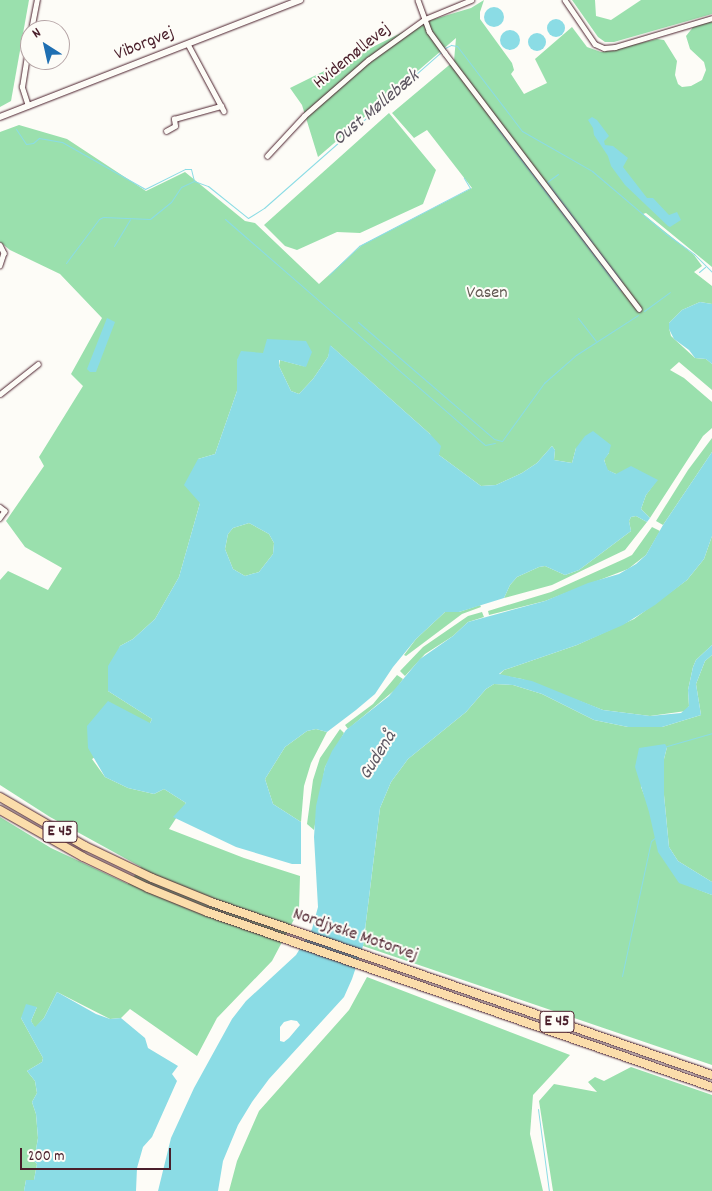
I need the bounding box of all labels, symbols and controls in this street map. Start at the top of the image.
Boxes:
street label: Hvidemøllevej [310,19,396,95]
north arrow [20,20,70,70]
text: N [28,23,46,44]
street label: Viborgvej [112,23,178,67]
water label: Oust Møllebæk [329,66,425,152]
park label: Vasen [467,283,507,305]
water label: Gudenå [355,727,403,785]
road number: E 45 [42,819,78,846]
street label: Nordjyske Motorvej [290,904,420,968]
road number: E 45 [540,1009,574,1036]
scale bar [22,1138,174,1170]
text: 200 m [28,1146,65,1168]

